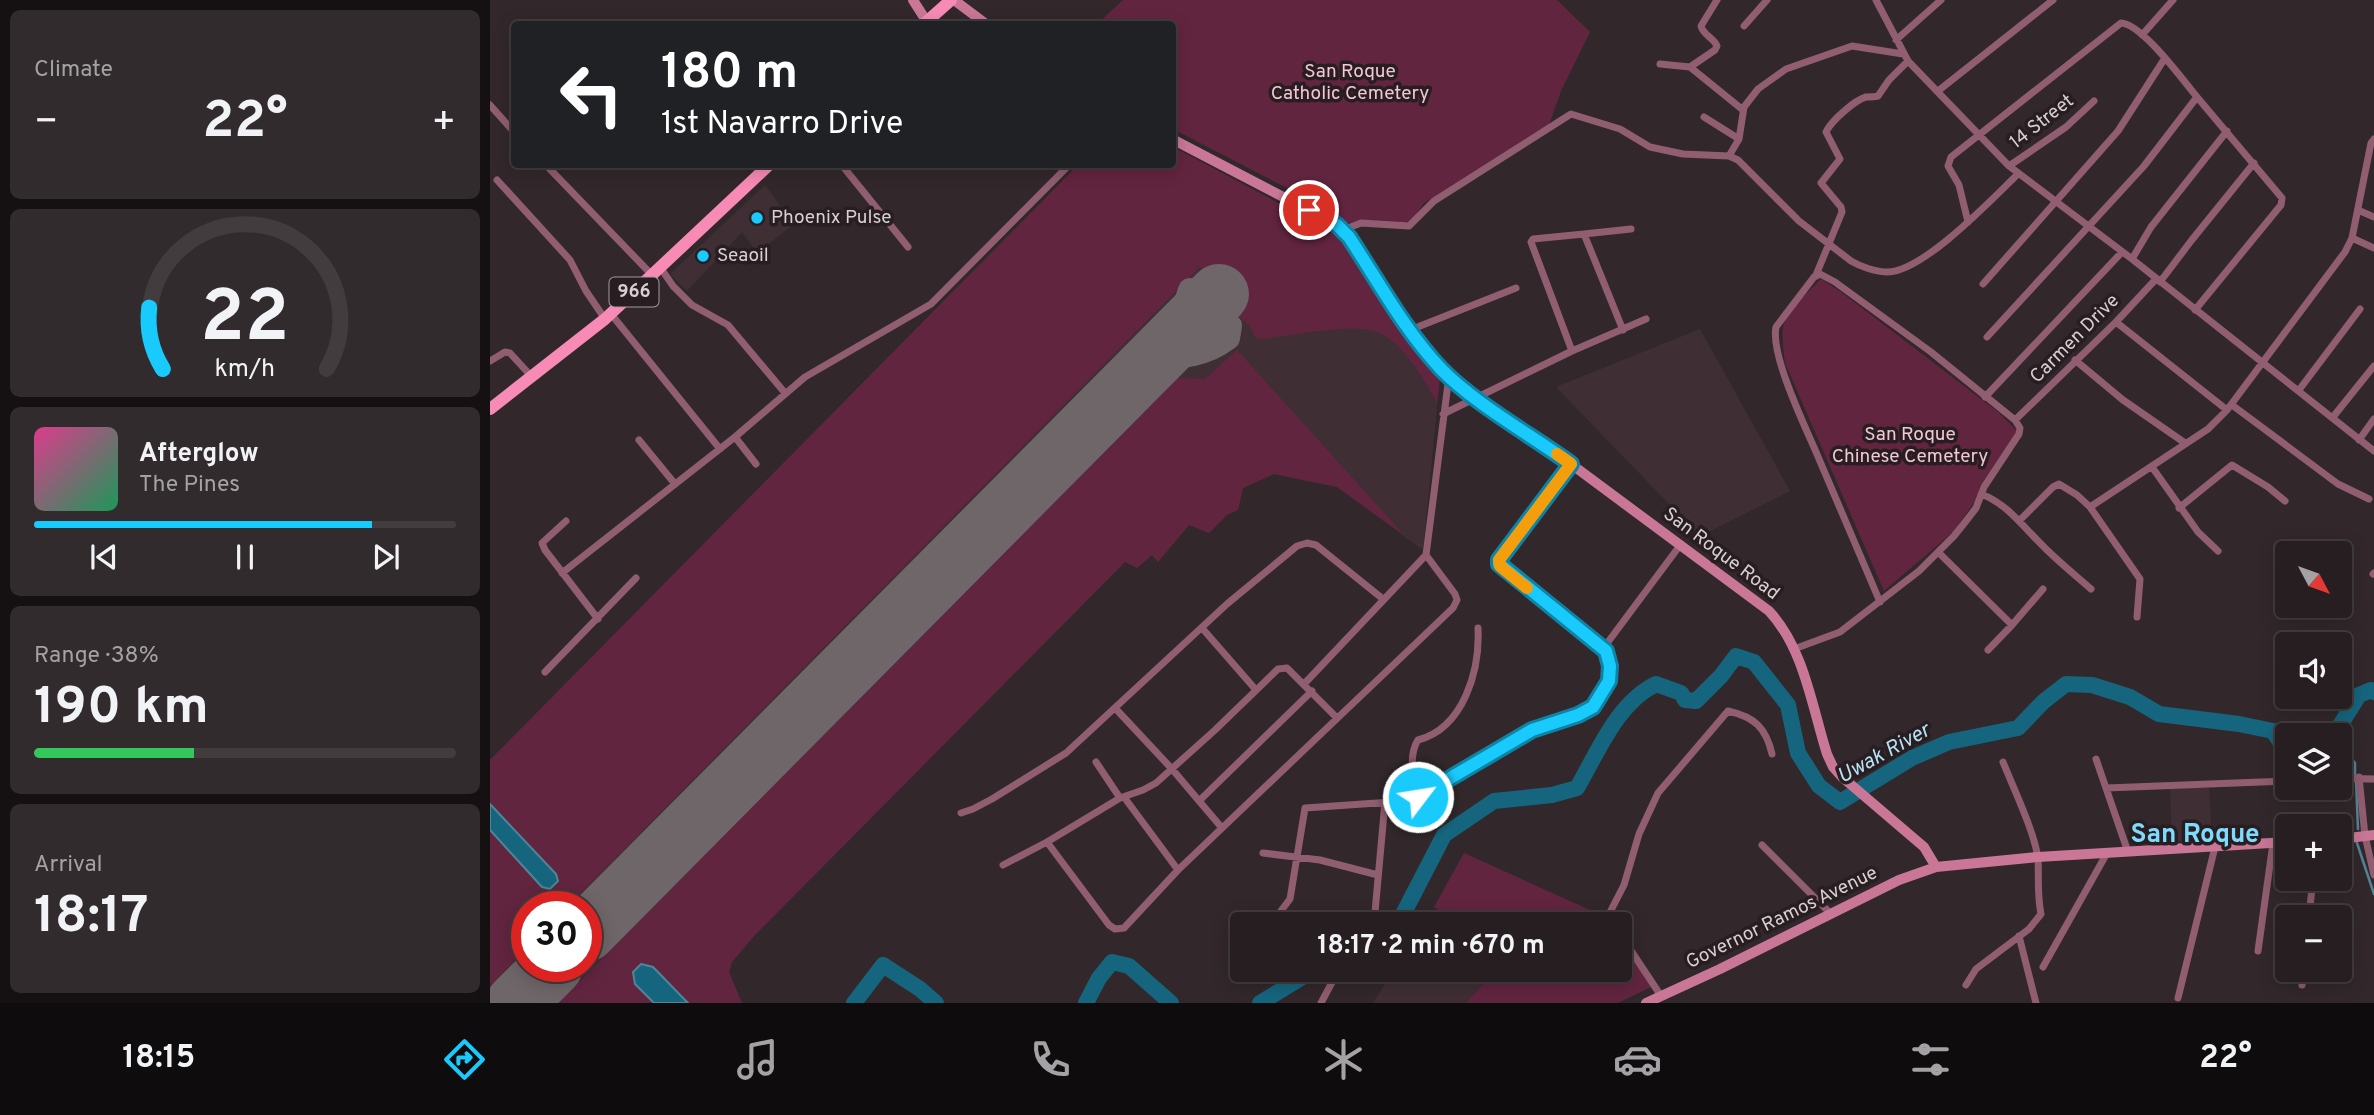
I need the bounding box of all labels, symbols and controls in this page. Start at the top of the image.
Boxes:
text: 180 m [661,44,798,106]
icon: left [546,49,637,140]
text: Climate [34,56,113,85]
park label: San Roque Catholic Cemetery [1271,60,1429,106]
street label: 14 Street [2005,89,2079,155]
text: 22° [202,90,288,156]
text: − [34,99,59,148]
text: + [431,99,456,148]
text: 1st Navarro Drive [661,105,903,145]
pin [1279,180,1339,240]
icon: arrive [1290,191,1328,229]
place label: Phoenix Pulse [771,206,891,230]
marker: Phoenix Pulse [749,210,765,226]
place label: Seaoil [717,244,769,268]
marker: Seaoil [695,248,711,264]
text: 22 [200,275,290,367]
road number: 966 [610,278,658,306]
street label: Carmen Drive [2025,289,2125,389]
text: km/h [215,354,275,386]
park label: San Roque Chinese Cemetery [1832,423,1988,469]
text: Afterglow [139,438,259,471]
text: The Pines [139,471,240,500]
street label: San Roque Road [1658,502,1784,606]
icon: previous [85,538,123,576]
icon: pause [226,538,264,576]
icon: next [367,538,405,576]
north arrow [2275,541,2352,618]
map controls [2275,541,2352,982]
button: sound [2275,632,2352,709]
text: Range · 38% [34,642,159,671]
text: 190 km [34,676,209,742]
water label: Uwak River [1833,717,1937,791]
button: layers [2275,723,2352,800]
position arrow [1381,760,1455,834]
button: + [2275,814,2352,891]
district label: San Roque [2130,819,2260,852]
text: Arrival [34,851,103,880]
street label: Governor Ramos Avenue [1682,861,1882,975]
text: 18:17 [34,885,149,951]
speed limit sign: 30 [511,891,602,982]
button: − [2275,905,2352,982]
text: 18:17 · 2 min · 670 m [1317,930,1545,963]
icon: directions [440,1035,489,1084]
icon: music [733,1035,782,1084]
icon: phone [1026,1035,1075,1084]
icon: climate [1319,1035,1368,1084]
icon: car [1613,1035,1662,1084]
icon: filters [1906,1035,1955,1084]
text: 18:15 [122,1039,195,1079]
text: 22° [2199,1039,2252,1079]

